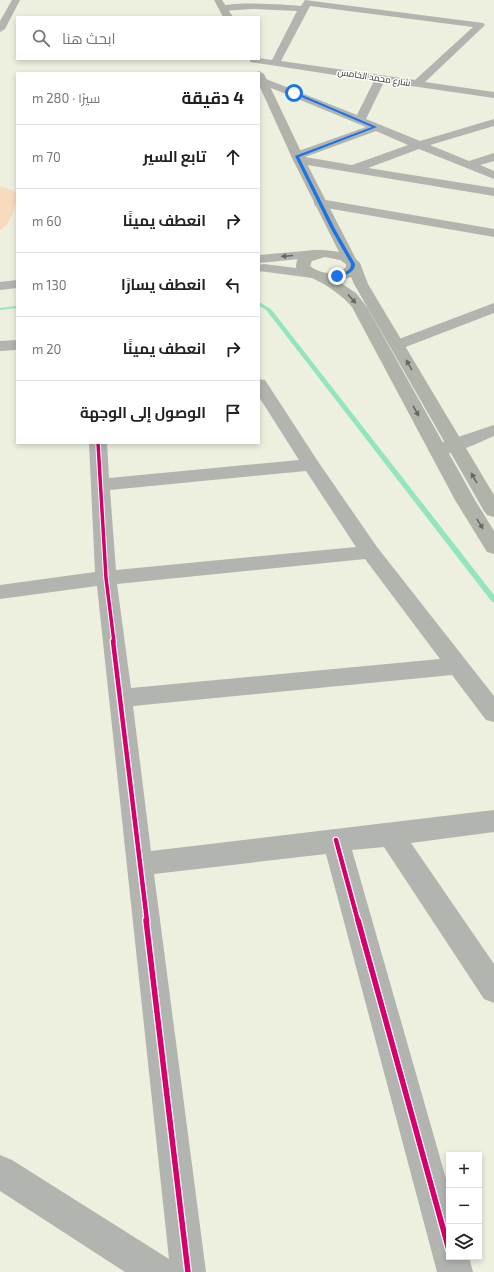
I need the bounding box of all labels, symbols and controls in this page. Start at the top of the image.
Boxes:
search box [16,16,260,60]
icon: search [30,27,52,49]
text: ابحث هنا [62,29,115,47]
street label: شارع محمد الخامس [337,66,411,89]
route start [285,84,303,102]
text: 4 دقيقة [181,87,244,107]
text: سيرًا · 280 m [32,90,100,106]
icon: ahead [222,146,244,168]
text: تابع السير [143,147,206,165]
text: 70 m [32,149,61,165]
icon: right [222,210,244,232]
text: انعطف يمينًا [123,211,206,229]
text: 60 m [32,213,62,229]
one-way arrow [281,253,293,260]
route end [328,267,346,285]
icon: left [222,274,244,296]
text: انعطف يسارًا [121,275,206,293]
text: 130 m [32,277,67,293]
one-way arrow [347,294,356,304]
icon: right [222,338,244,360]
text: انعطف يمينًا [123,339,206,357]
text: 20 m [32,341,61,357]
one-way arrow [405,359,412,371]
icon: arrive [222,402,244,424]
text: الوصول إلى الوجهة [80,403,206,421]
one-way arrow [413,405,419,417]
one-way arrow [470,472,477,483]
one-way arrow [476,519,484,529]
map controls [446,1152,482,1260]
button: + [446,1152,482,1188]
button: − [446,1188,482,1224]
button: layers [446,1224,482,1260]

